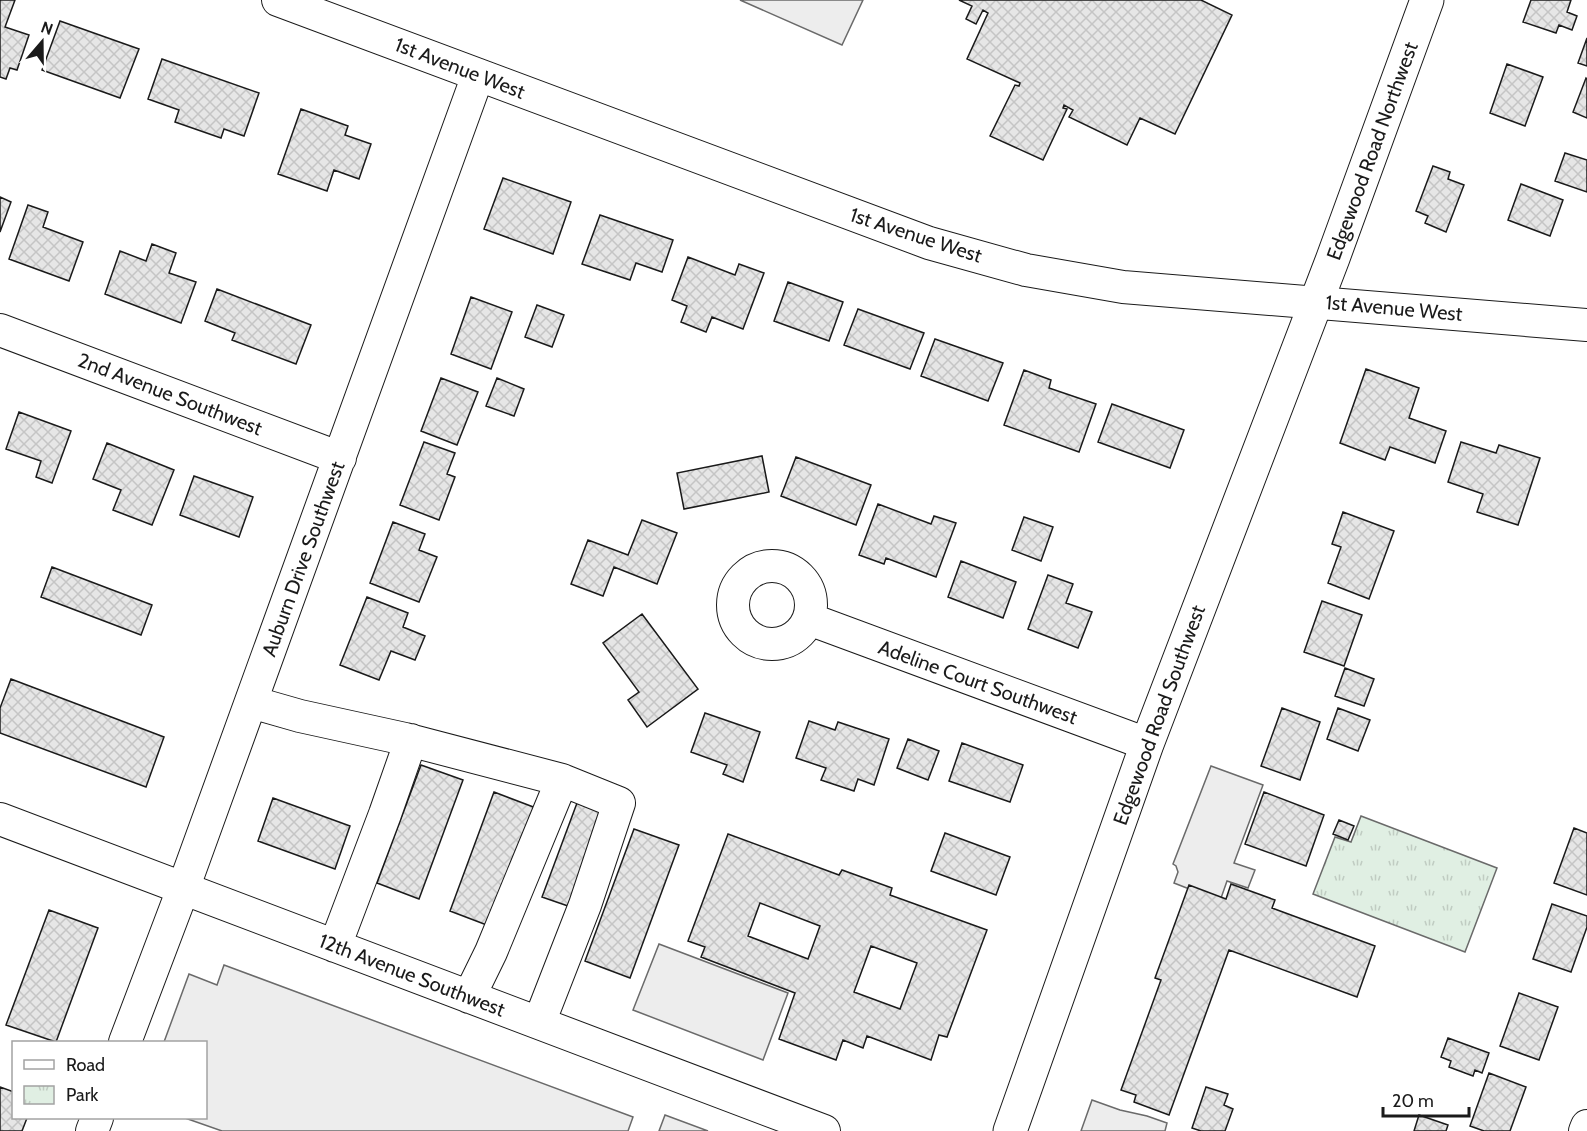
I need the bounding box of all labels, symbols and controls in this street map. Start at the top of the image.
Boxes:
north arrow [12,12,72,72]
text: N [38,18,56,39]
street label: 1st Avenue West [392,32,529,104]
street label: Edgewood Road Northwest [1321,39,1423,263]
street label: 1st Avenue West [847,202,985,268]
street label: 1st Avenue West [1325,290,1464,326]
street label: 2nd Avenue Southwest [74,348,266,440]
street label: Auburn Drive Southwest [257,458,350,660]
street label: Edgewood Road Southwest [1108,602,1210,828]
street label: Adeline Court Southwest [875,635,1081,729]
street label: 12th Avenue Southwest [316,928,509,1022]
legend [12,1041,207,1119]
text: Road [66,1054,105,1076]
scale bar [1383,1080,1468,1118]
text: Park [66,1084,99,1106]
text: 20 m [1392,1090,1434,1112]

